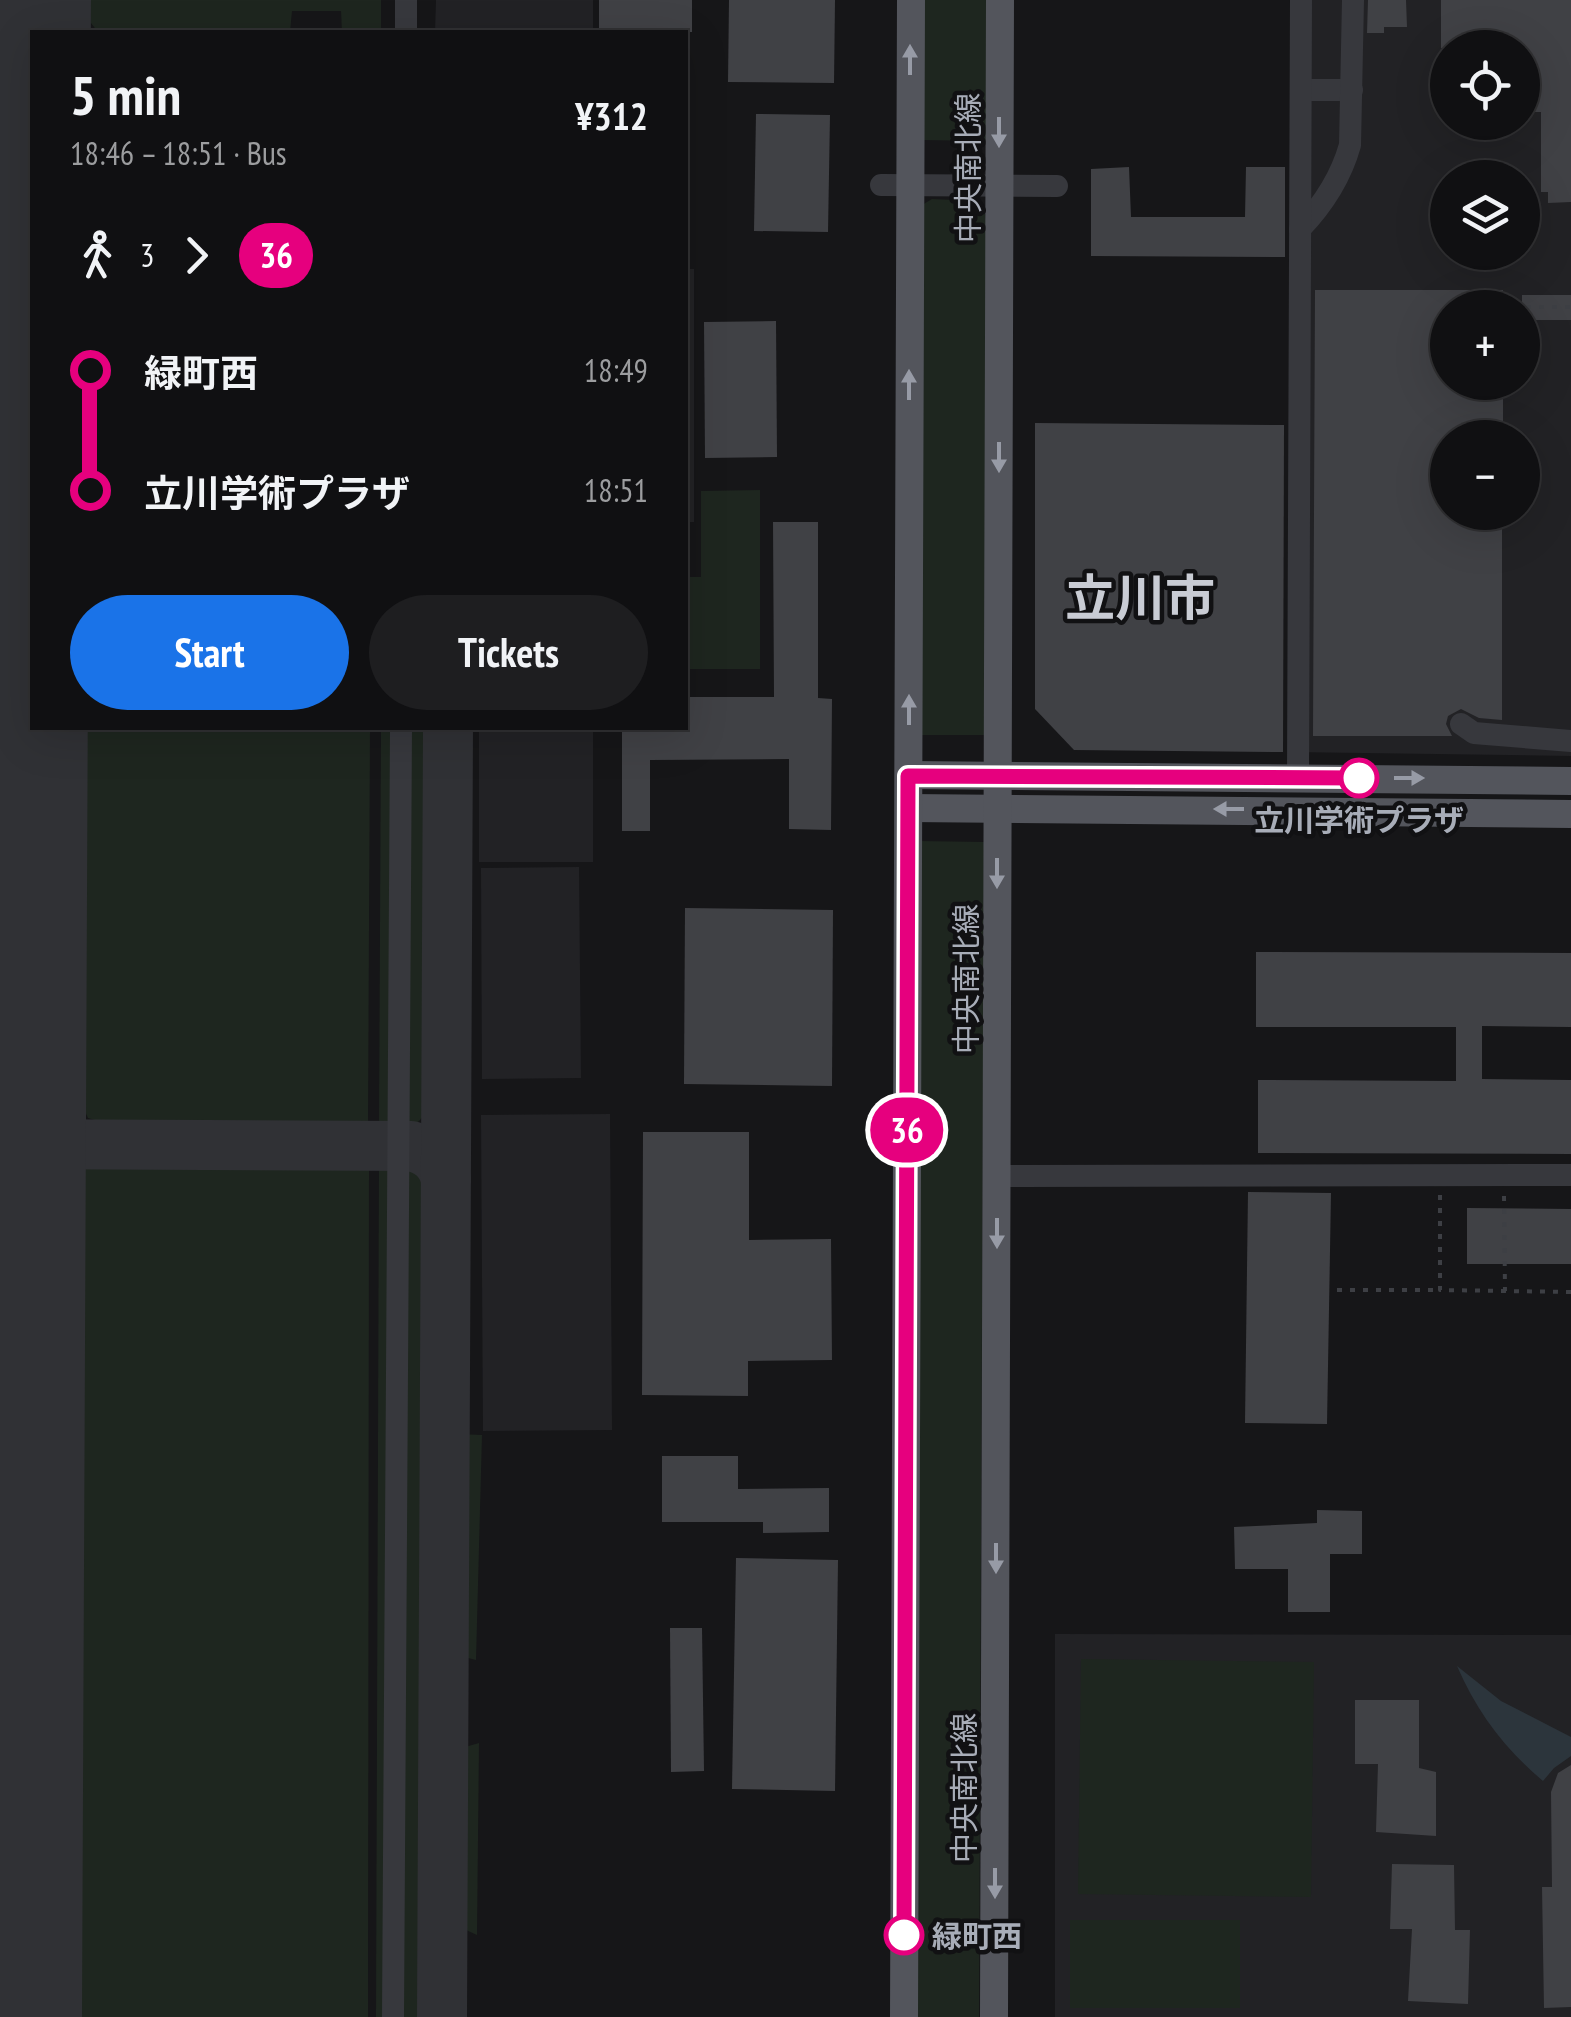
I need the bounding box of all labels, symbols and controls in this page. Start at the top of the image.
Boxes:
map controls [1430,30,1540,530]
button: locate [1430,30,1540,140]
one-way arrow [902,44,918,76]
text: 5 min [70,59,181,130]
text: ¥312 [575,91,648,140]
street label: 中央南北線 [948,93,987,243]
one-way arrow [991,117,1007,149]
text: 18:46 – 18:51 · Bus [70,132,287,174]
button: layers [1430,160,1540,270]
icon: walk [70,228,125,283]
icon: forward [169,228,224,283]
text: 36 [259,232,293,278]
text: 3 [140,234,154,276]
button: + [1430,290,1540,400]
text: 緑町西 [144,348,258,397]
text: 18:49 [584,349,648,391]
one-way arrow [901,369,917,401]
button: − [1430,420,1540,530]
one-way arrow [991,442,1007,474]
text: 立川学術プラザ [144,468,410,517]
text: 18:51 [584,469,648,511]
district label: 立川市 [1065,565,1215,630]
button: Start [70,595,349,710]
button: Tickets [369,595,648,710]
one-way arrow [901,694,917,726]
marker: 立川学術プラザ [1340,759,1378,797]
one-way arrow [1394,770,1426,786]
place label: 立川学術プラザ [1254,800,1464,839]
one-way arrow [1212,801,1244,817]
one-way arrow [989,857,1005,889]
street label: 中央南北線 [946,904,985,1054]
line badge: 36 [862,1098,952,1162]
text: 36 [890,1107,924,1153]
one-way arrow [989,1217,1005,1249]
one-way arrow [988,1542,1004,1574]
street label: 中央南北線 [944,1713,983,1863]
one-way arrow [987,1867,1003,1899]
marker: 緑町西 [885,1916,923,1954]
place label: 緑町西 [932,1916,1022,1955]

